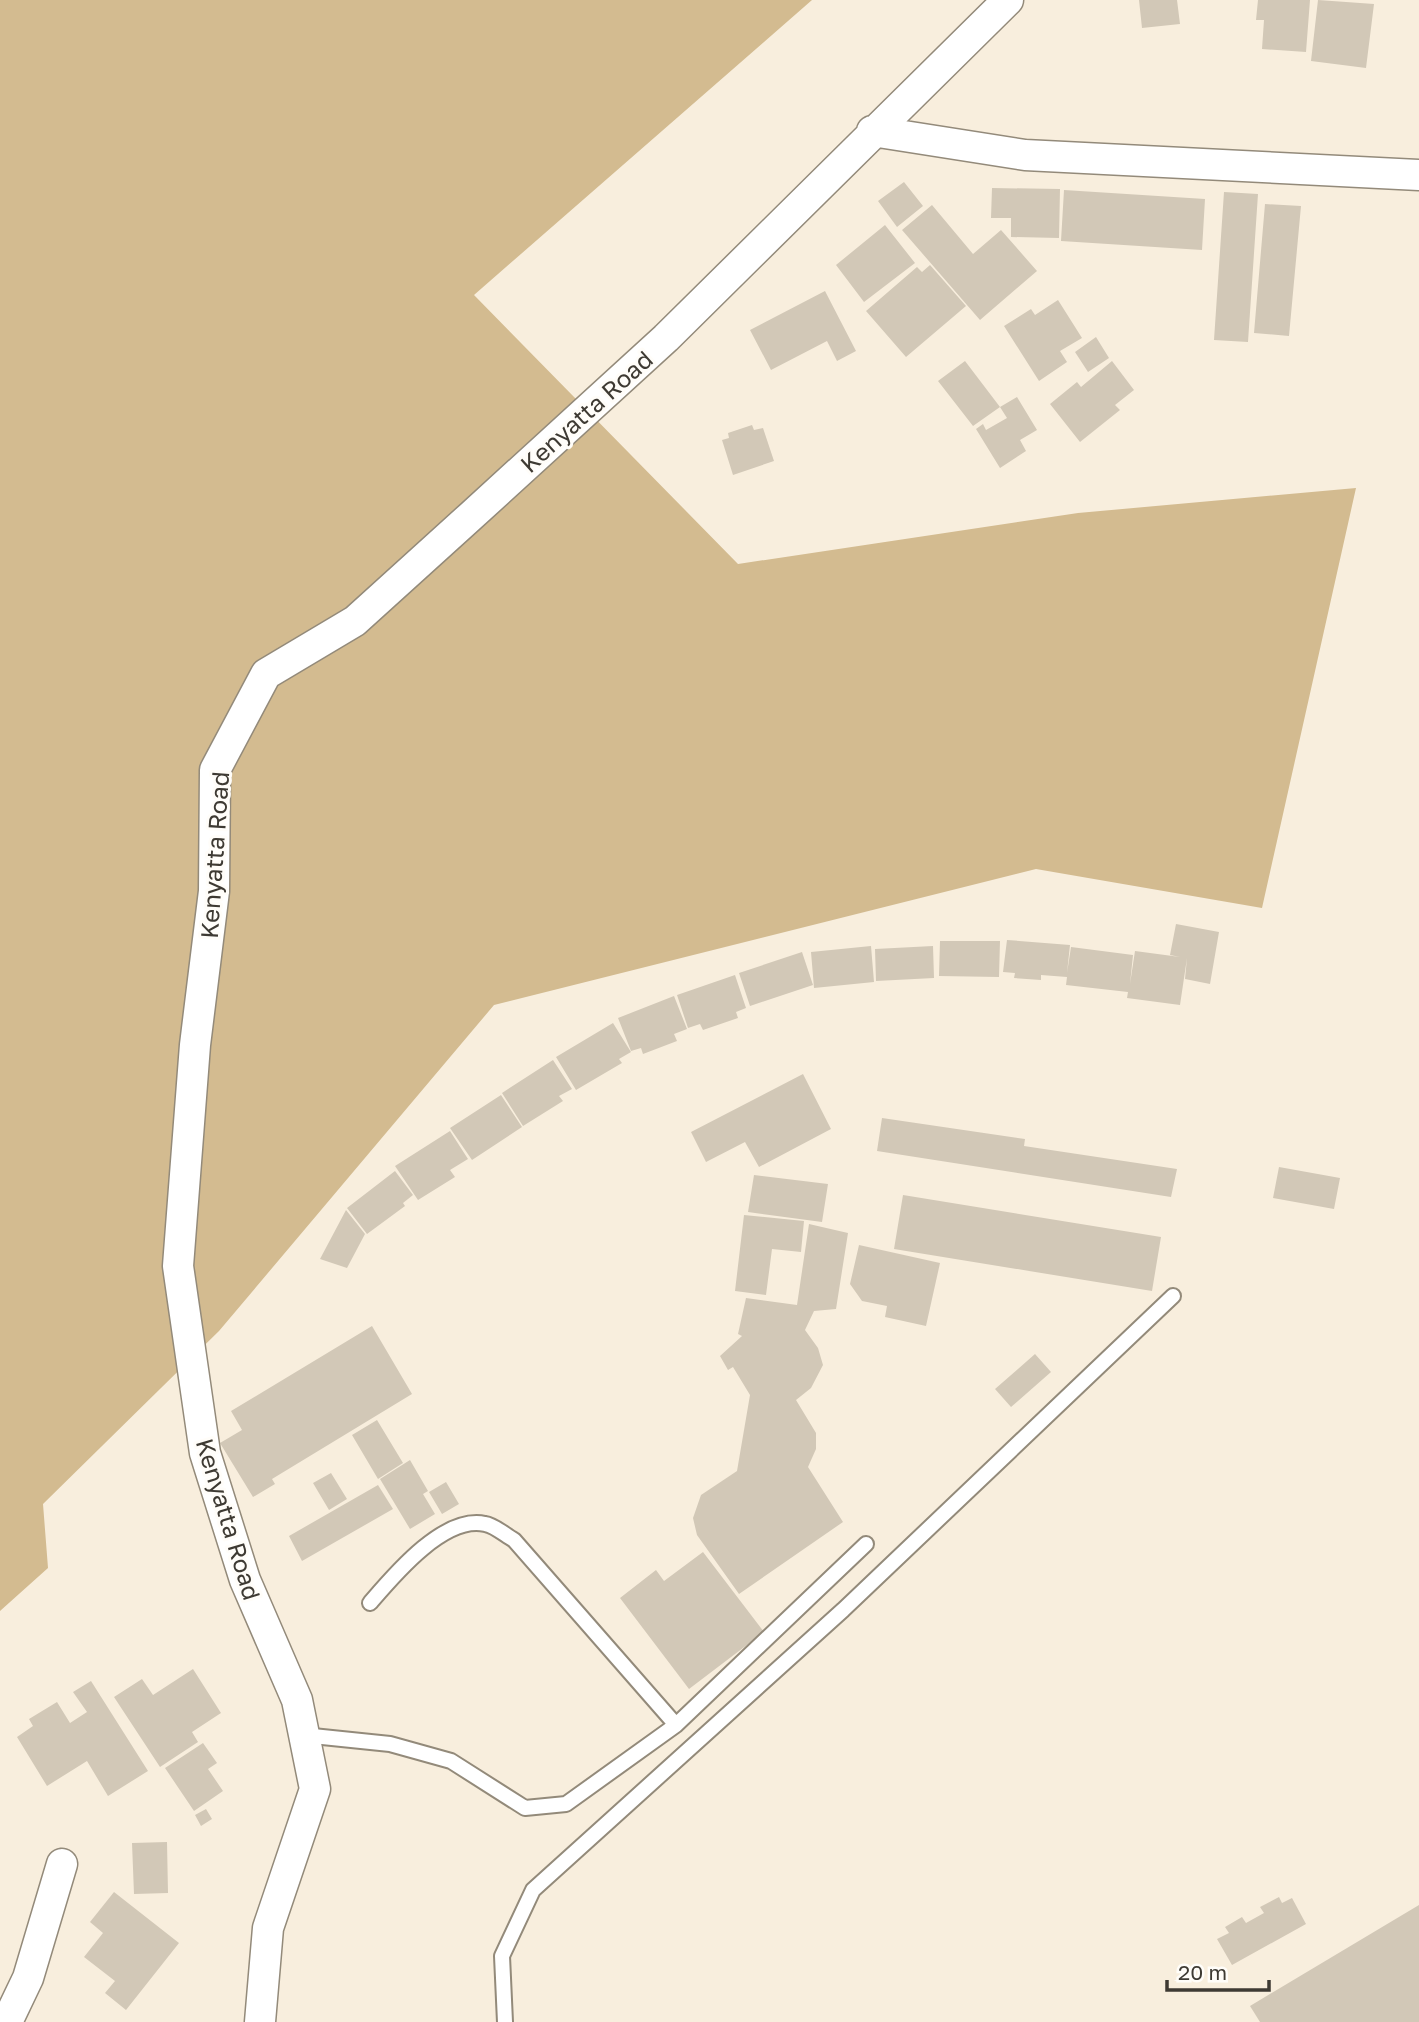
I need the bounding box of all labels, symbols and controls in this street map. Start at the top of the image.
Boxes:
street label: Kenyatta Road [514,344,658,478]
street label: Kenyatta Road [194,770,234,940]
street label: Kenyatta Road [191,1435,267,1603]
scale bar [1167,1948,1268,1992]
text: 20 m [1178,1959,1227,1985]

